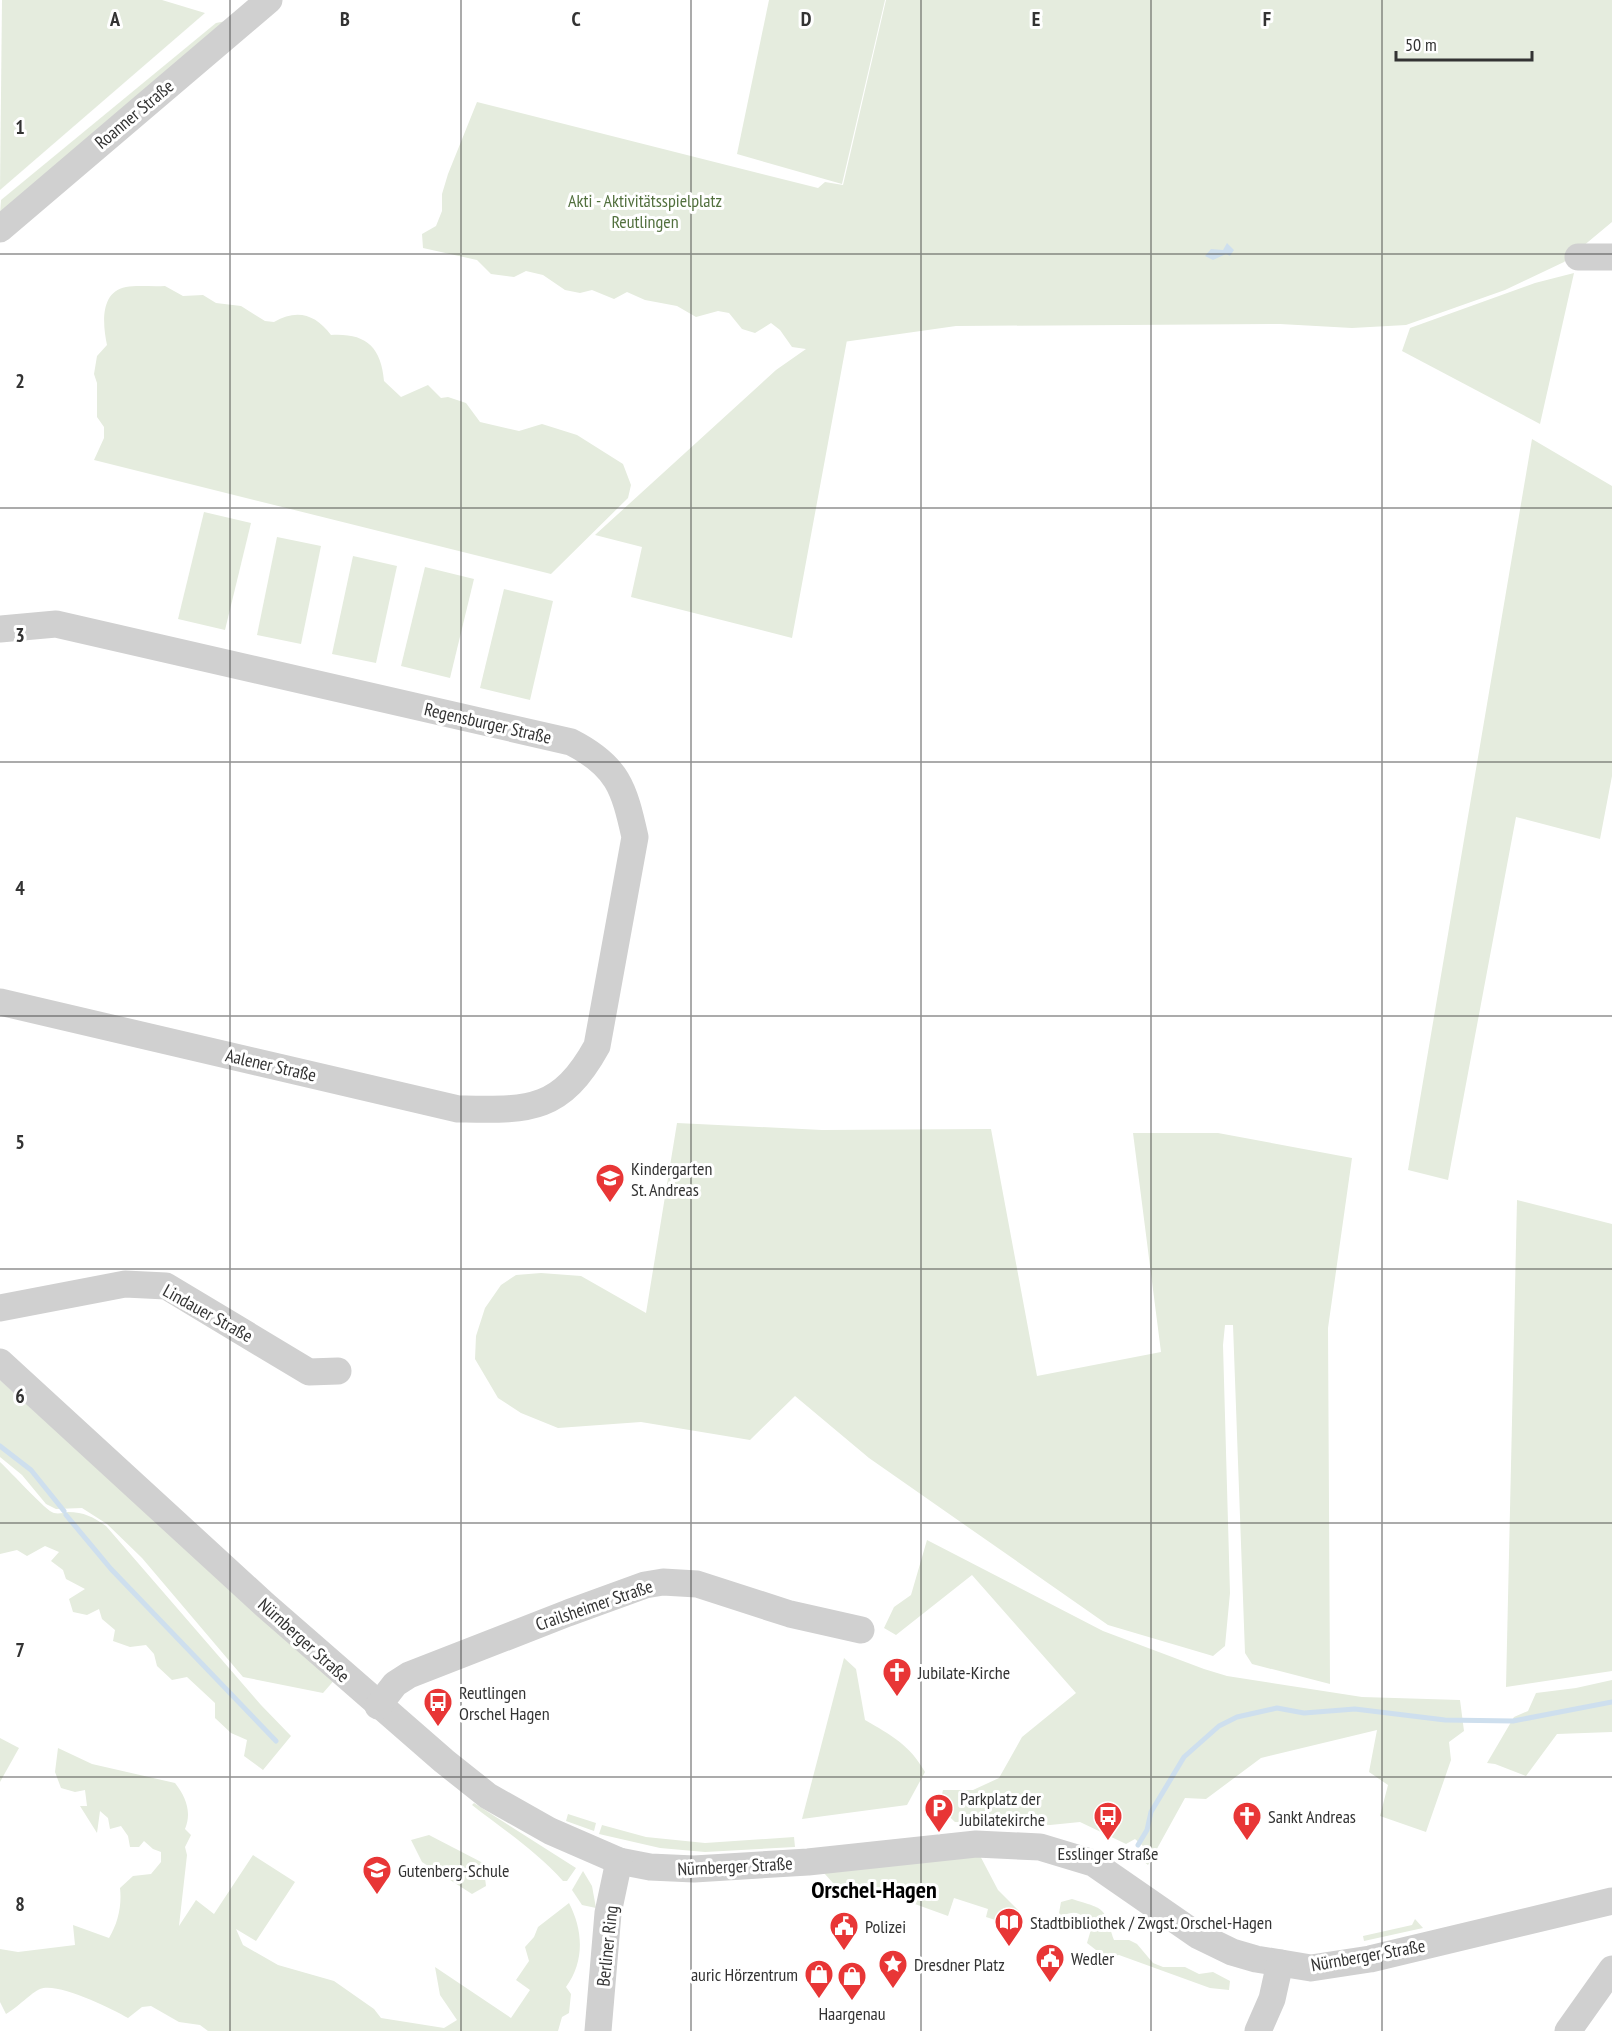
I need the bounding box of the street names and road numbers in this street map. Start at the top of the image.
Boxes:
street label: Roanner Straße [90,74,178,154]
street label: Regensburger Straße [422,697,554,749]
street label: Aalener Straße [223,1043,319,1087]
street label: Lindauer Straße [159,1279,257,1347]
street label: Crailsheimer Straße [532,1574,656,1636]
street label: Nürnberger Straße [253,1593,355,1687]
street label: Nürnberger Straße [677,1851,793,1881]
street label: Berliner Ring [591,1904,623,1988]
street label: Nürnberger Straße [1309,1934,1427,1976]

